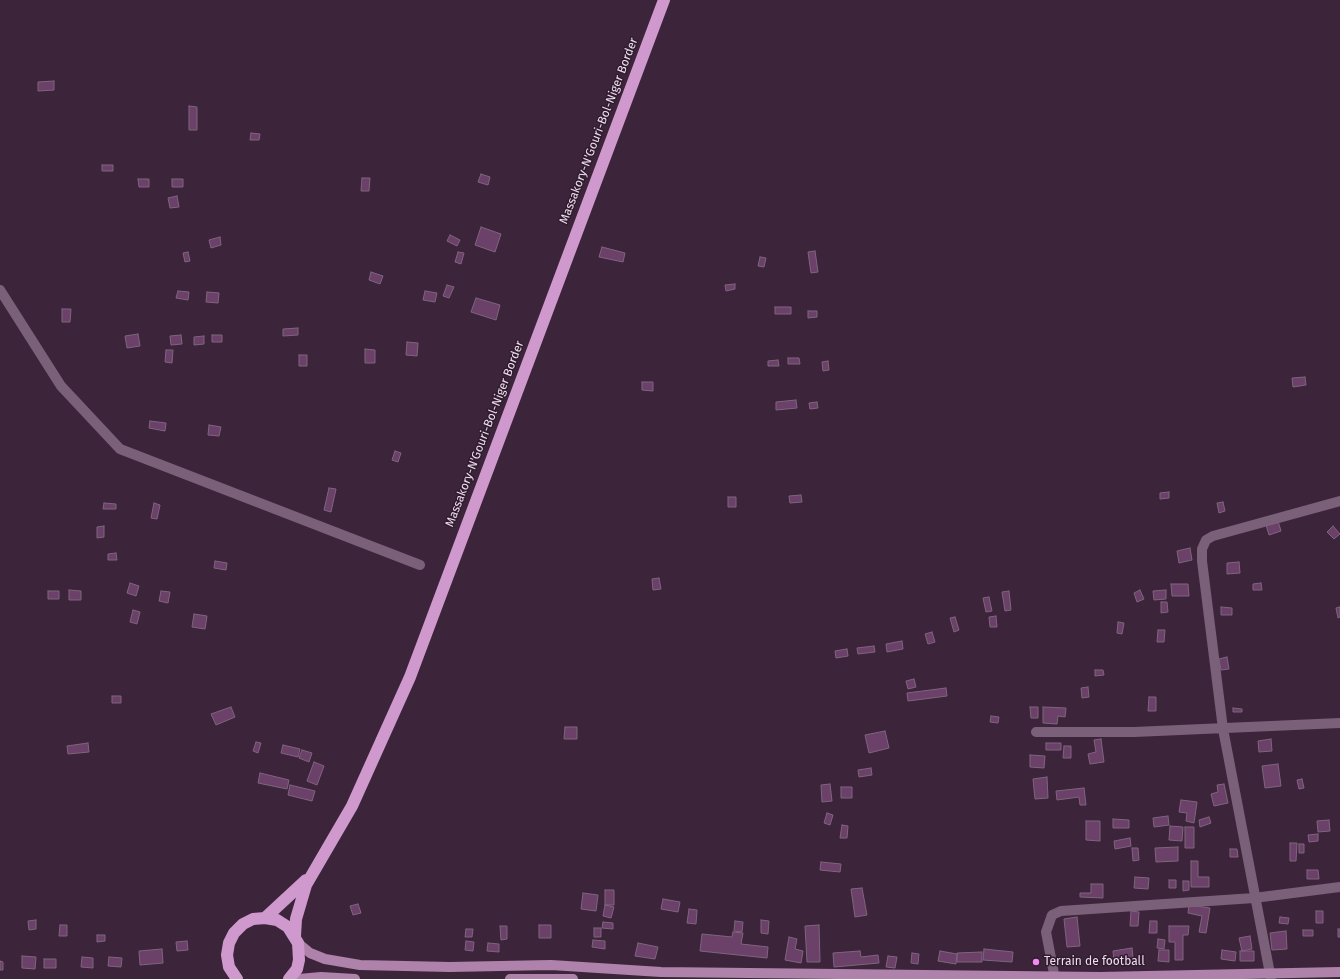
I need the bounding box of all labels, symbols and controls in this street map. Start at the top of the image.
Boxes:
street label: Massakory-N'Gouri-Bol-Niger Border [557,36,641,226]
street label: Massakory-N'Gouri-Bol-Niger Border [443,339,527,529]
place label: Terrain de football [1044,955,1145,969]
marker: Terrain de football [1031,957,1041,967]

